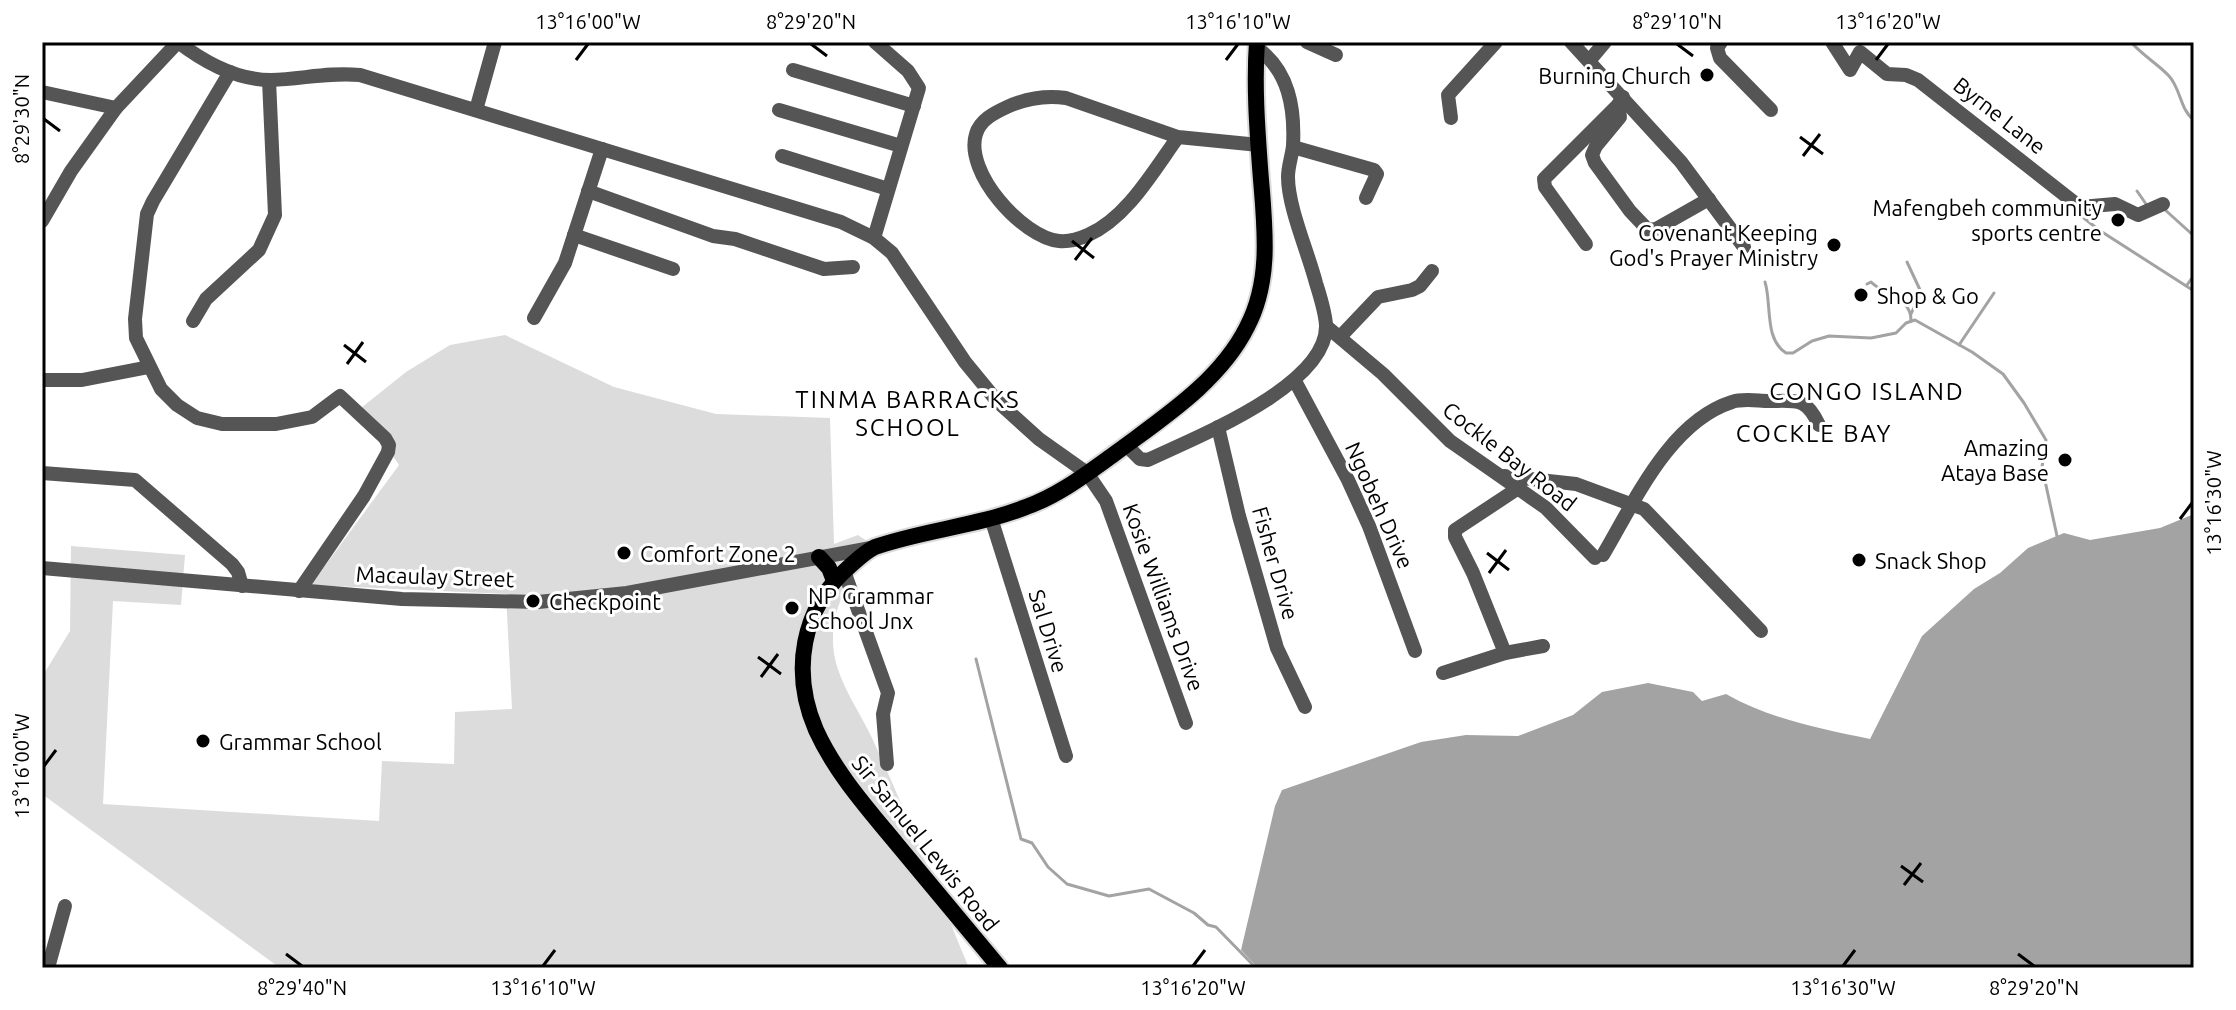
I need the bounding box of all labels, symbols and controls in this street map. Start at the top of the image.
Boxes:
text: 13°16'00"W [535,10,641,33]
text: 8°29'20"N [766,10,856,33]
text: 13°16'10"W [1185,10,1291,33]
text: 8°29'10"N [1632,10,1722,33]
text: 13°16'20"W [1835,10,1941,33]
place label: Burning Church [1538,63,1691,88]
marker: Burning Church [1698,66,1716,84]
street label: Byrne Lane [1949,71,2051,159]
text: 8°29'30"N [10,74,33,164]
place label: Mafengbeh community sports centre [1872,195,2102,245]
marker: Mafengbeh community sports centre [2109,211,2127,229]
place label: Covenant Keeping God's Prayer Ministry [1609,220,1818,270]
marker: Covenant Keeping God's Prayer Ministry [1825,236,1843,254]
place label: Shop & Go [1877,283,1979,308]
marker: Shop & Go [1852,286,1870,304]
district label: CONGO ISLAND [1769,378,1965,405]
district label: TINMA BARRACKS SCHOOL [795,386,1021,441]
street label: Cockle Bay Road [1438,396,1582,516]
district label: COCKLE BAY [1736,420,1892,447]
place label: Amazing Ataya Base [1941,435,2049,485]
street label: Ngobeh Drive [1341,438,1419,572]
text: 13°16'30"W [2202,450,2225,556]
marker: Amazing Ataya Base [2056,451,2074,469]
street label: Kosie Williams Drive [1118,500,1210,694]
street label: Fisher Drive [1248,504,1304,622]
place label: Comfort Zone 2 [640,541,796,566]
marker: Comfort Zone 2 [615,544,633,562]
place label: Snack Shop [1875,548,1987,573]
marker: Snack Shop [1850,551,1868,569]
street label: Macaulay Street [355,561,515,591]
place label: NP Grammar School Jnx [808,583,934,633]
street label: Sal Drive [1025,586,1073,676]
place label: Checkpoint [549,589,661,614]
marker: Checkpoint [524,592,542,610]
marker: NP Grammar School Jnx [783,599,801,617]
text: 13°16'00"W [10,713,33,819]
place label: Grammar School [219,729,382,754]
marker: Grammar School [194,732,212,750]
street label: Sir Samuel Lewis Road [847,750,1005,936]
text: 8°29'40"N [257,976,347,999]
text: 13°16'10"W [490,976,596,999]
text: 13°16'20"W [1140,976,1246,999]
text: 13°16'30"W [1790,976,1896,999]
text: 8°29'20"N [1989,976,2079,999]

